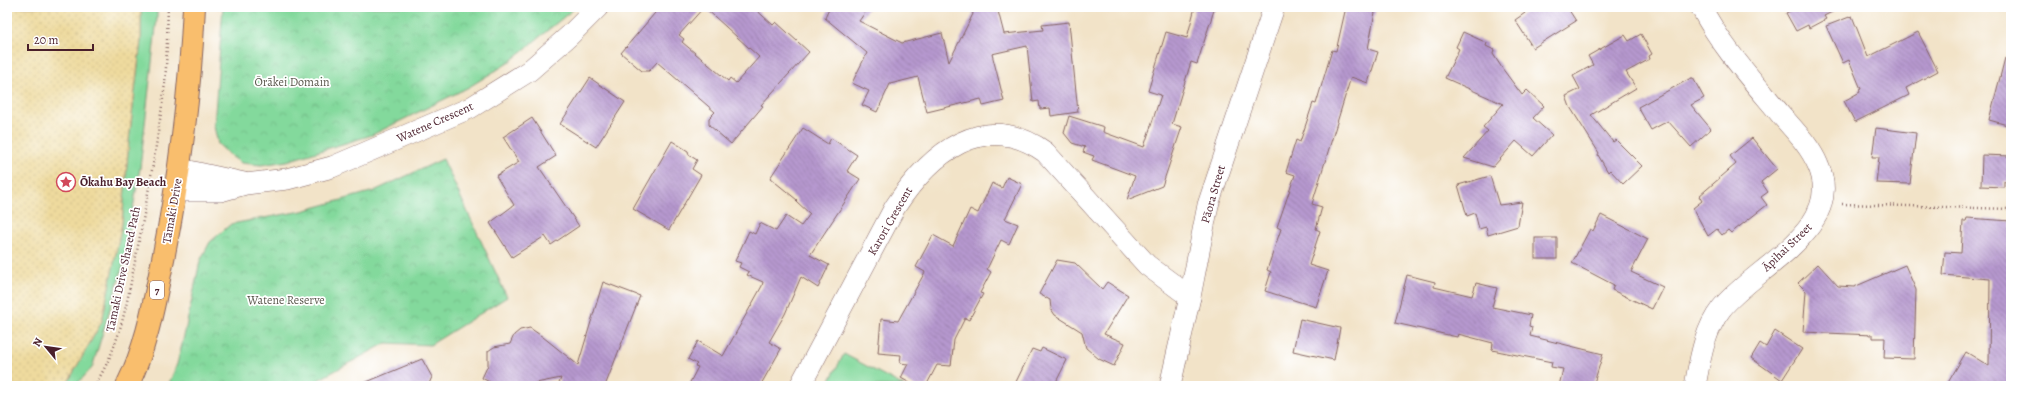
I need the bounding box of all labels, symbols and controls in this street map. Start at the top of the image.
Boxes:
scale bar [28,26,93,52]
text: 20 m [34,32,58,48]
park label: Ōrākei Domain [254,74,330,90]
street label: Watene Crescent [393,98,476,146]
street label: Pāora Street [1197,163,1229,225]
place icon: Ōkahu Bay Beach [55,171,77,193]
place label: Ōkahu Bay Beach [80,174,167,190]
street label: Tāmaki Drive [158,177,186,245]
street label: Karori Crescent [864,184,916,258]
street label: Tāmaki Drive Shared Path [102,204,144,333]
street label: Āpihai Street [1758,219,1816,276]
road number: 7 [150,281,164,299]
park label: Watene Reserve [246,292,325,308]
north arrow [26,327,66,367]
text: N [29,335,46,350]

